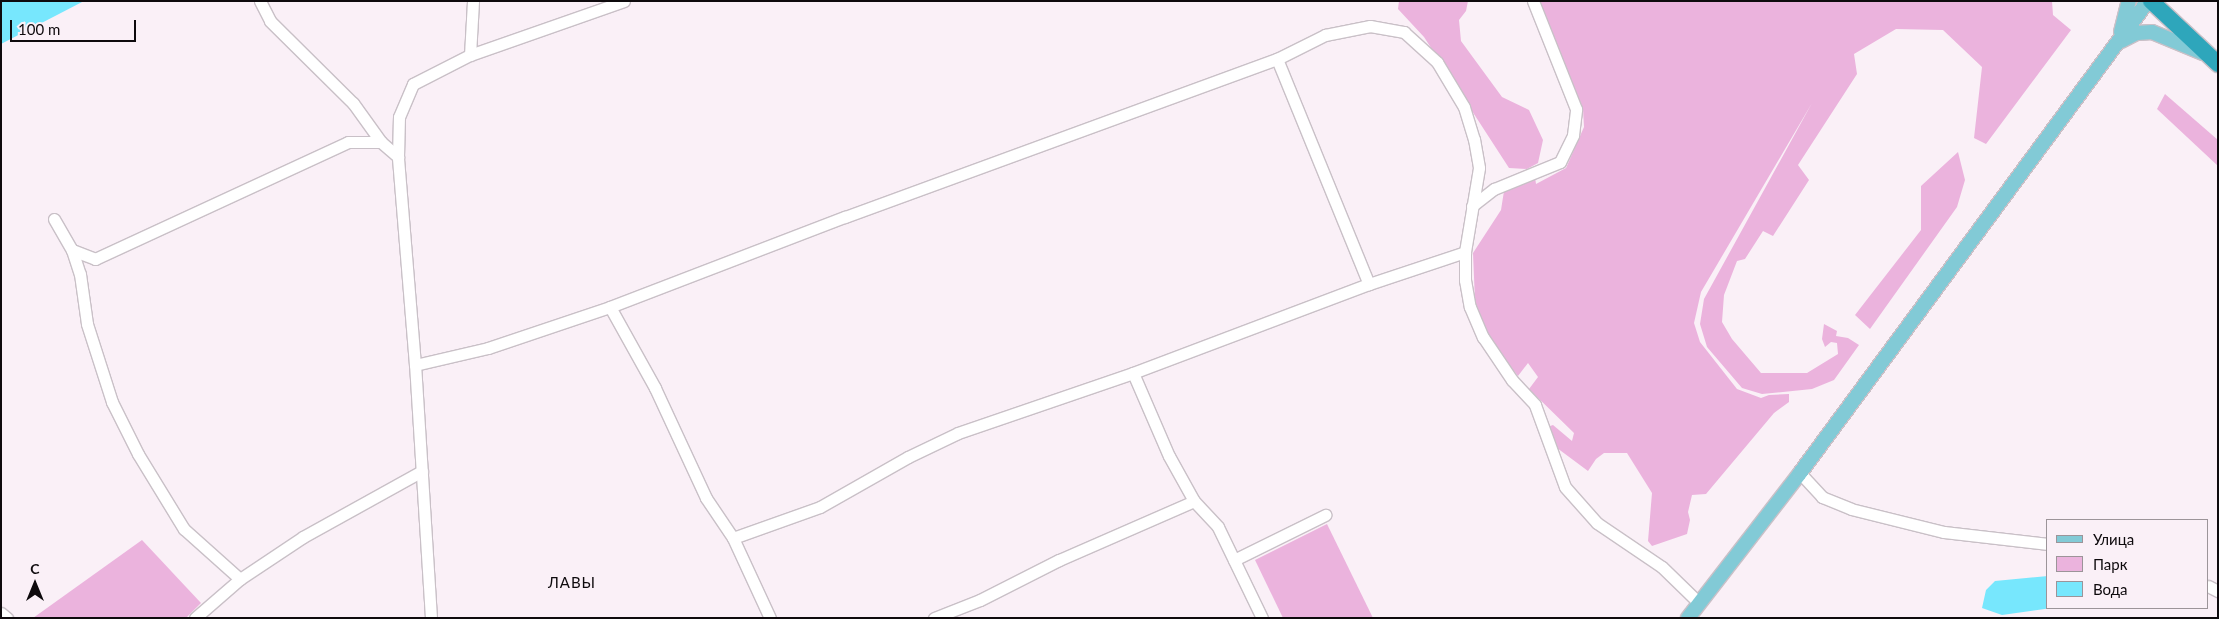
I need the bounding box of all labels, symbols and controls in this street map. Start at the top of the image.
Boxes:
scale bar [12,10,139,42]
text: 100 m [18,20,60,38]
legend [2046,519,2209,609]
text: Улица [2093,530,2134,548]
text: Парк [2093,555,2127,573]
north arrow [10,559,60,609]
text: С [30,560,40,577]
district label: ЛАВЫ [547,574,597,592]
text: Вода [2093,580,2128,598]

